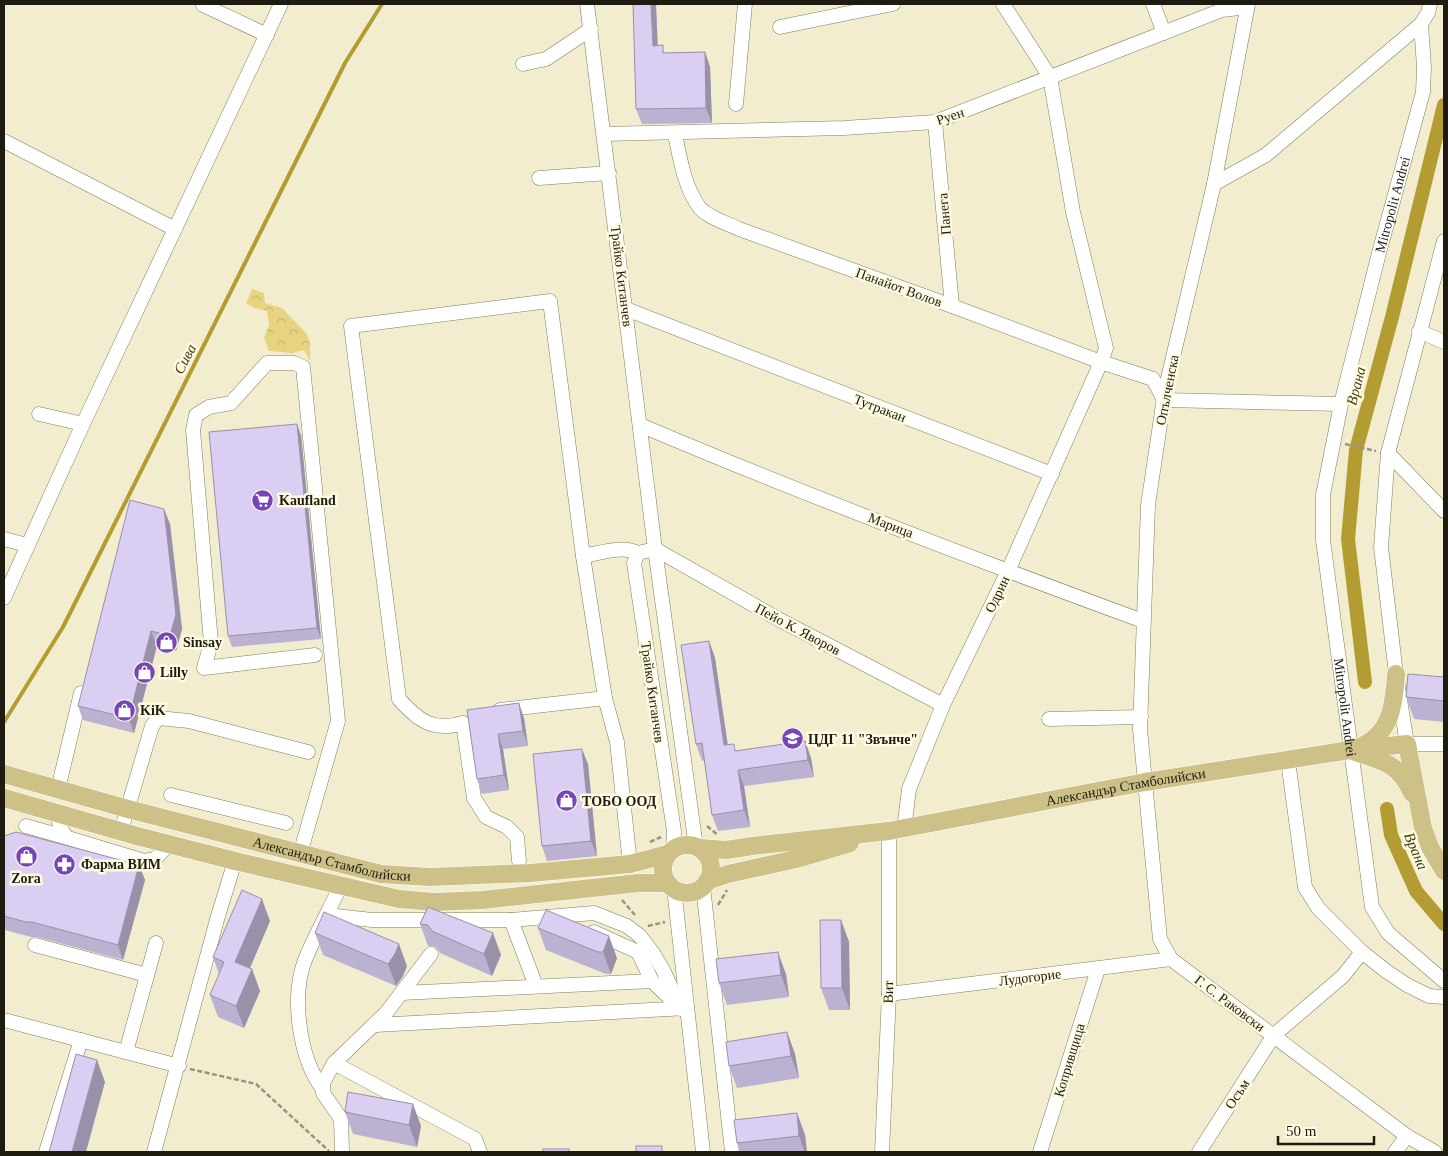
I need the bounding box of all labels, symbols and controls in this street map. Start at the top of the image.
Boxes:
street label: Руен [934,105,966,128]
street label: Mitropolit Andrei [1372,155,1413,254]
street label: Панега [935,192,954,236]
street label: Трайко Китанчев [608,225,635,328]
street label: Панайот Волов [854,265,944,310]
water label: Сива [171,341,199,377]
street label: Опълченска [1153,353,1182,427]
water label: Врана [1344,365,1368,407]
street label: Тутракан [852,392,908,425]
supermarket icon: Kaufland [251,488,275,512]
place label: Kaufland [279,493,336,508]
street label: Марица [866,510,916,541]
street label: Одрин [982,573,1013,615]
street label: Пейо К. Яворов [753,601,843,658]
shop icon: Sinsay [155,630,179,654]
place label: Sinsay [183,635,222,650]
street label: Трайко Китанчев [638,641,667,744]
street label: Mitropolit Andrei [1331,657,1359,758]
shop icon: Lilly [132,660,156,684]
place label: Lilly [160,665,188,680]
shop icon: KiK [112,698,136,722]
place label: KiK [140,703,166,718]
school or university icon: ЦДГ 11 "Звънче" [780,727,804,751]
place label: ЦДГ 11 "Звънче" [808,732,918,747]
street label: Александър Стамболийски [1045,766,1207,809]
shop icon: ТОБО ООД [554,789,578,813]
place label: ТОБО ООД [582,794,657,809]
water label: Врана [1401,830,1431,872]
street label: Александър Стамболийски [251,834,412,884]
shop icon: Zora [14,844,38,868]
pharmacy icon: Фарма ВИМ [53,852,77,876]
place label: Фарма ВИМ [81,857,161,872]
place label: Zora [11,871,41,886]
street label: Лудогорие [998,966,1062,989]
street label: Г. С. Раковски [1192,972,1268,1035]
street label: Вит [881,980,896,1004]
street label: Копривщица [1051,1021,1088,1099]
street label: Осъм [1222,1076,1253,1112]
scale bar [1278,1114,1374,1146]
text: 50 m [1286,1123,1317,1139]

